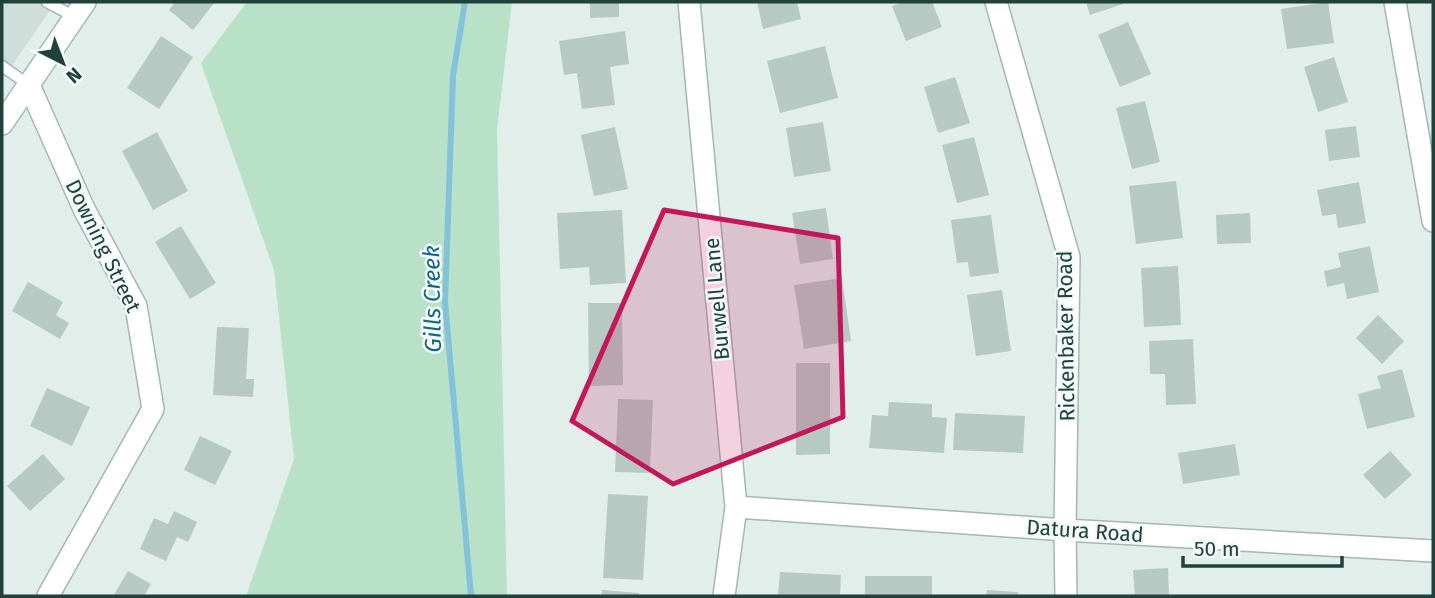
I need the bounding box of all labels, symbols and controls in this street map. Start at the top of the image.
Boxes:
north arrow [28,28,98,98]
text: N [62,62,86,88]
street label: Downing Street [60,175,147,317]
street label: Burwell Lane [699,237,735,361]
water label: Gills Creek [417,245,447,353]
street label: Rickenbaker Road [1052,250,1080,422]
street label: Datura Road [1026,514,1144,548]
scale bar [1183,524,1342,568]
text: 50 m [1194,536,1240,562]

